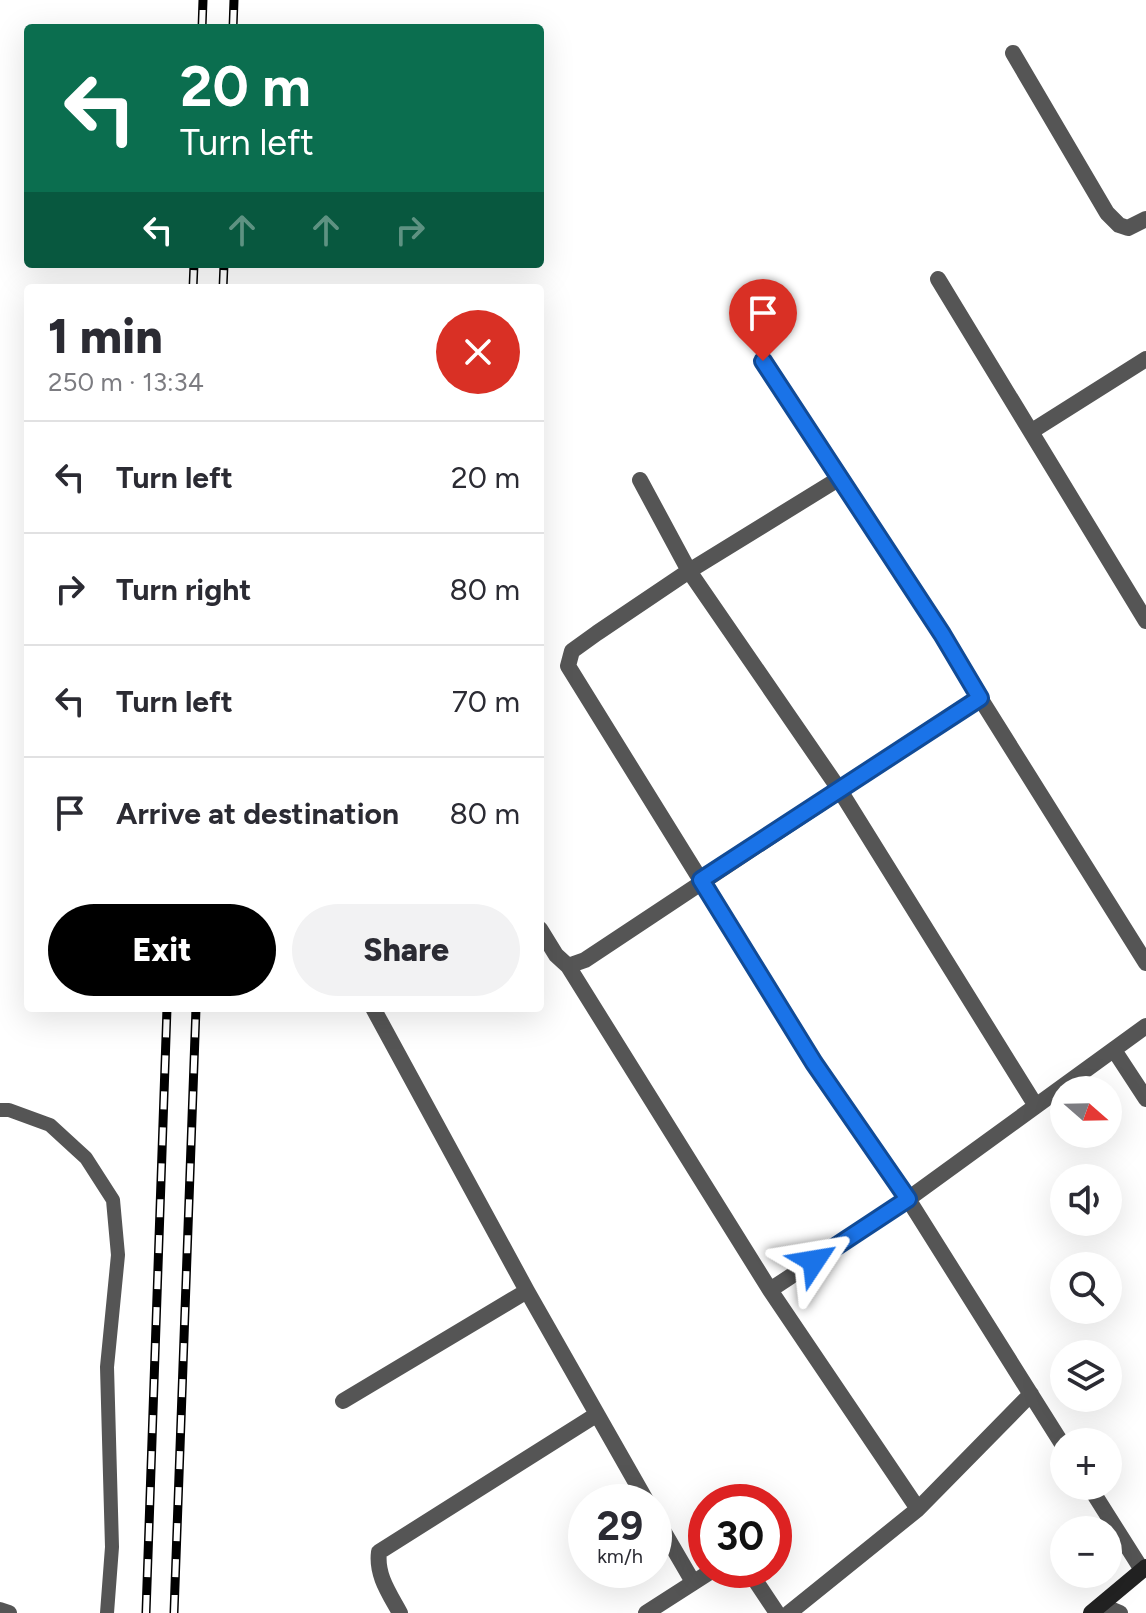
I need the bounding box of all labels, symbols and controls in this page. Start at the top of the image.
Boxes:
text: 20 m [180,53,311,120]
icon: left [48,56,152,160]
text: Turn left [180,121,314,164]
icon: left [136,208,180,252]
icon: ahead [220,208,264,252]
icon: ahead [304,208,348,252]
icon: right [388,208,432,252]
pin [729,279,797,361]
icon: arrive [741,291,785,335]
text: 1 min [48,307,163,365]
button: close [436,310,520,394]
text: 250 m · 13:34 [48,366,204,398]
icon: left [48,455,92,499]
text: Turn left [116,459,233,496]
text: 20 m [451,459,520,496]
icon: right [48,567,92,611]
text: Turn right [116,571,251,608]
text: 80 m [449,571,520,608]
icon: left [48,679,92,723]
text: Turn left [116,683,233,720]
text: 70 m [452,683,520,720]
icon: arrive [48,791,92,835]
text: Arrive at destination [116,795,399,832]
text: 80 m [449,795,520,832]
button: Exit [48,904,276,996]
button: Share [292,904,520,996]
north arrow [1050,1076,1122,1148]
map controls [1050,1076,1122,1588]
button: sound [1050,1164,1122,1236]
position arrow [772,1219,856,1303]
button: search [1050,1252,1122,1324]
button: layers [1050,1340,1122,1412]
button: + [1050,1428,1122,1500]
speed limit sign: 30 [688,1484,792,1588]
text: 29 [597,1502,643,1550]
button: − [1050,1516,1122,1588]
text: km/h [597,1544,643,1568]

